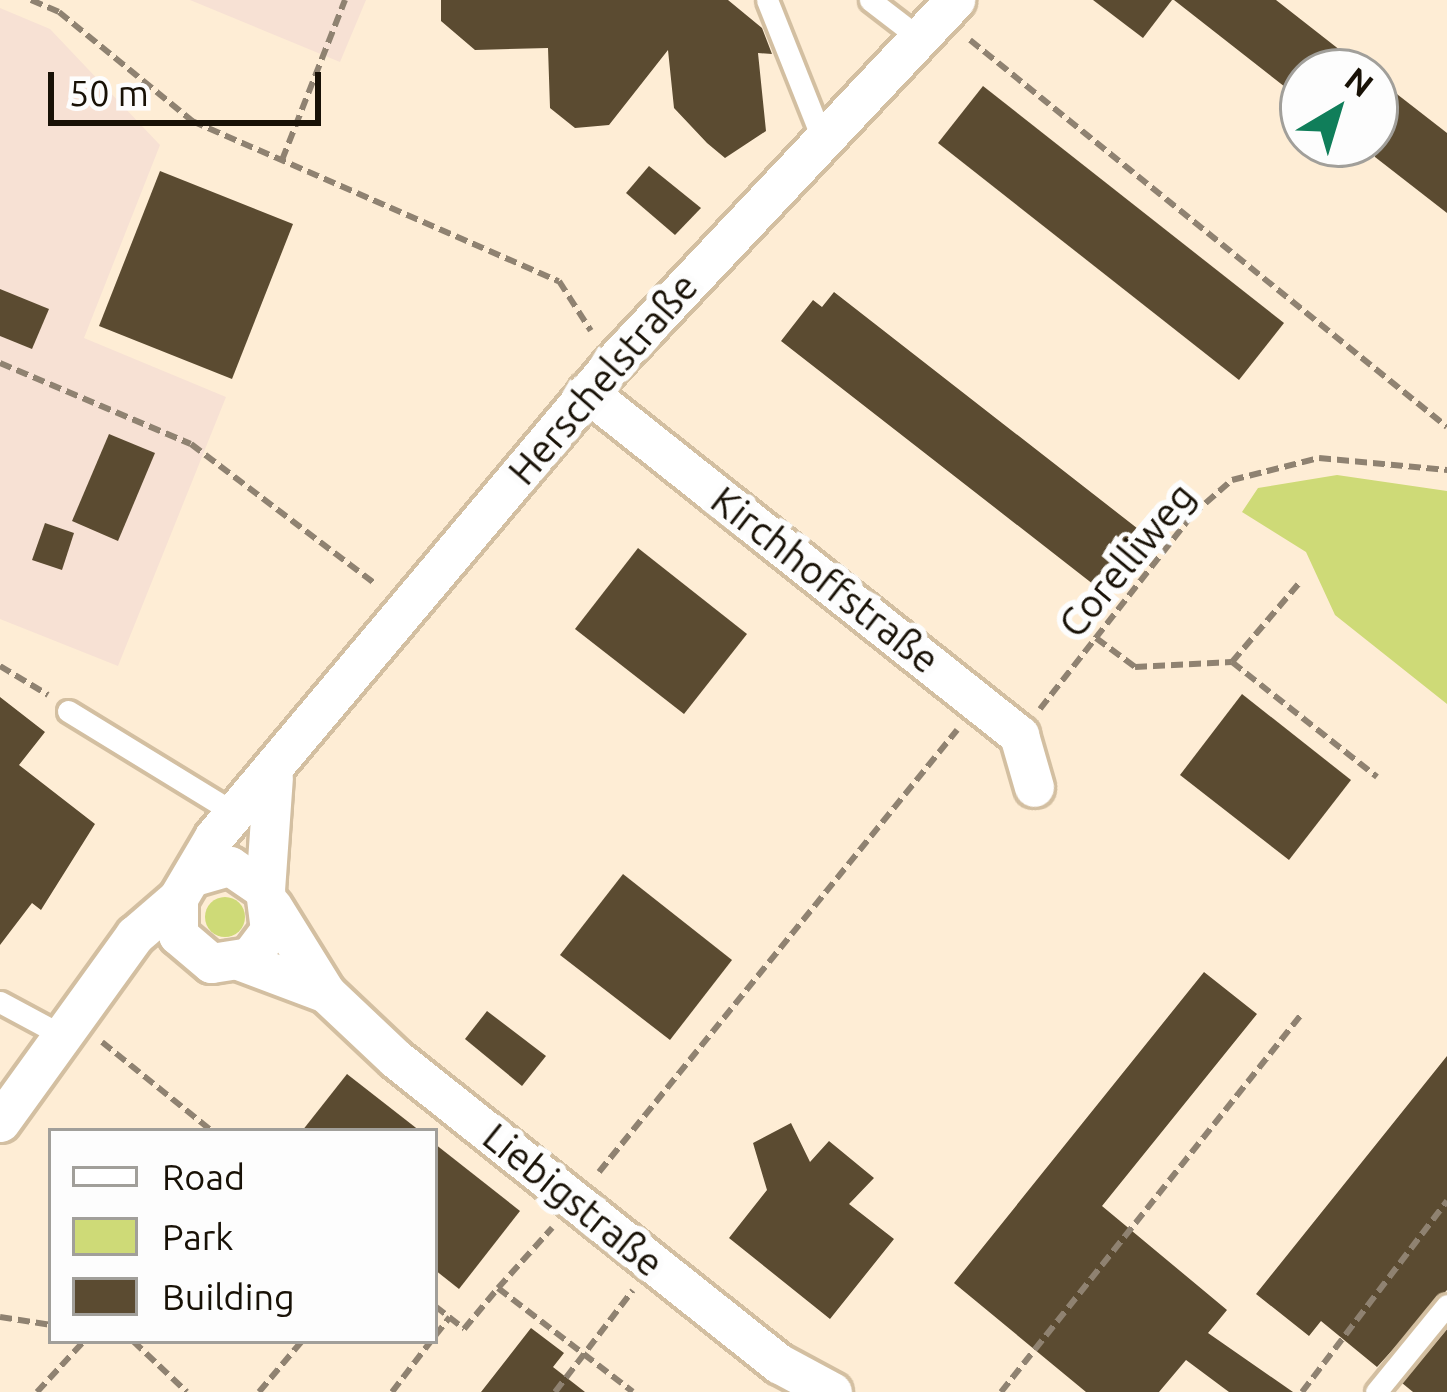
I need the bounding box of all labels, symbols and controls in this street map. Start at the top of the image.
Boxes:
scale bar [54,48,327,122]
north arrow [1279,48,1399,168]
text: N [1339,59,1381,104]
text: 50 m [69,72,149,113]
street label: Herschelstraße [499,264,707,494]
street label: Corelliweg [1049,473,1205,647]
street label: Kirchhoffstraße [702,477,948,683]
street label: Liebigstraße [474,1113,672,1287]
legend [48,1128,438,1344]
text: Road [162,1156,245,1197]
text: Park [162,1216,234,1257]
text: Building [162,1276,295,1317]

